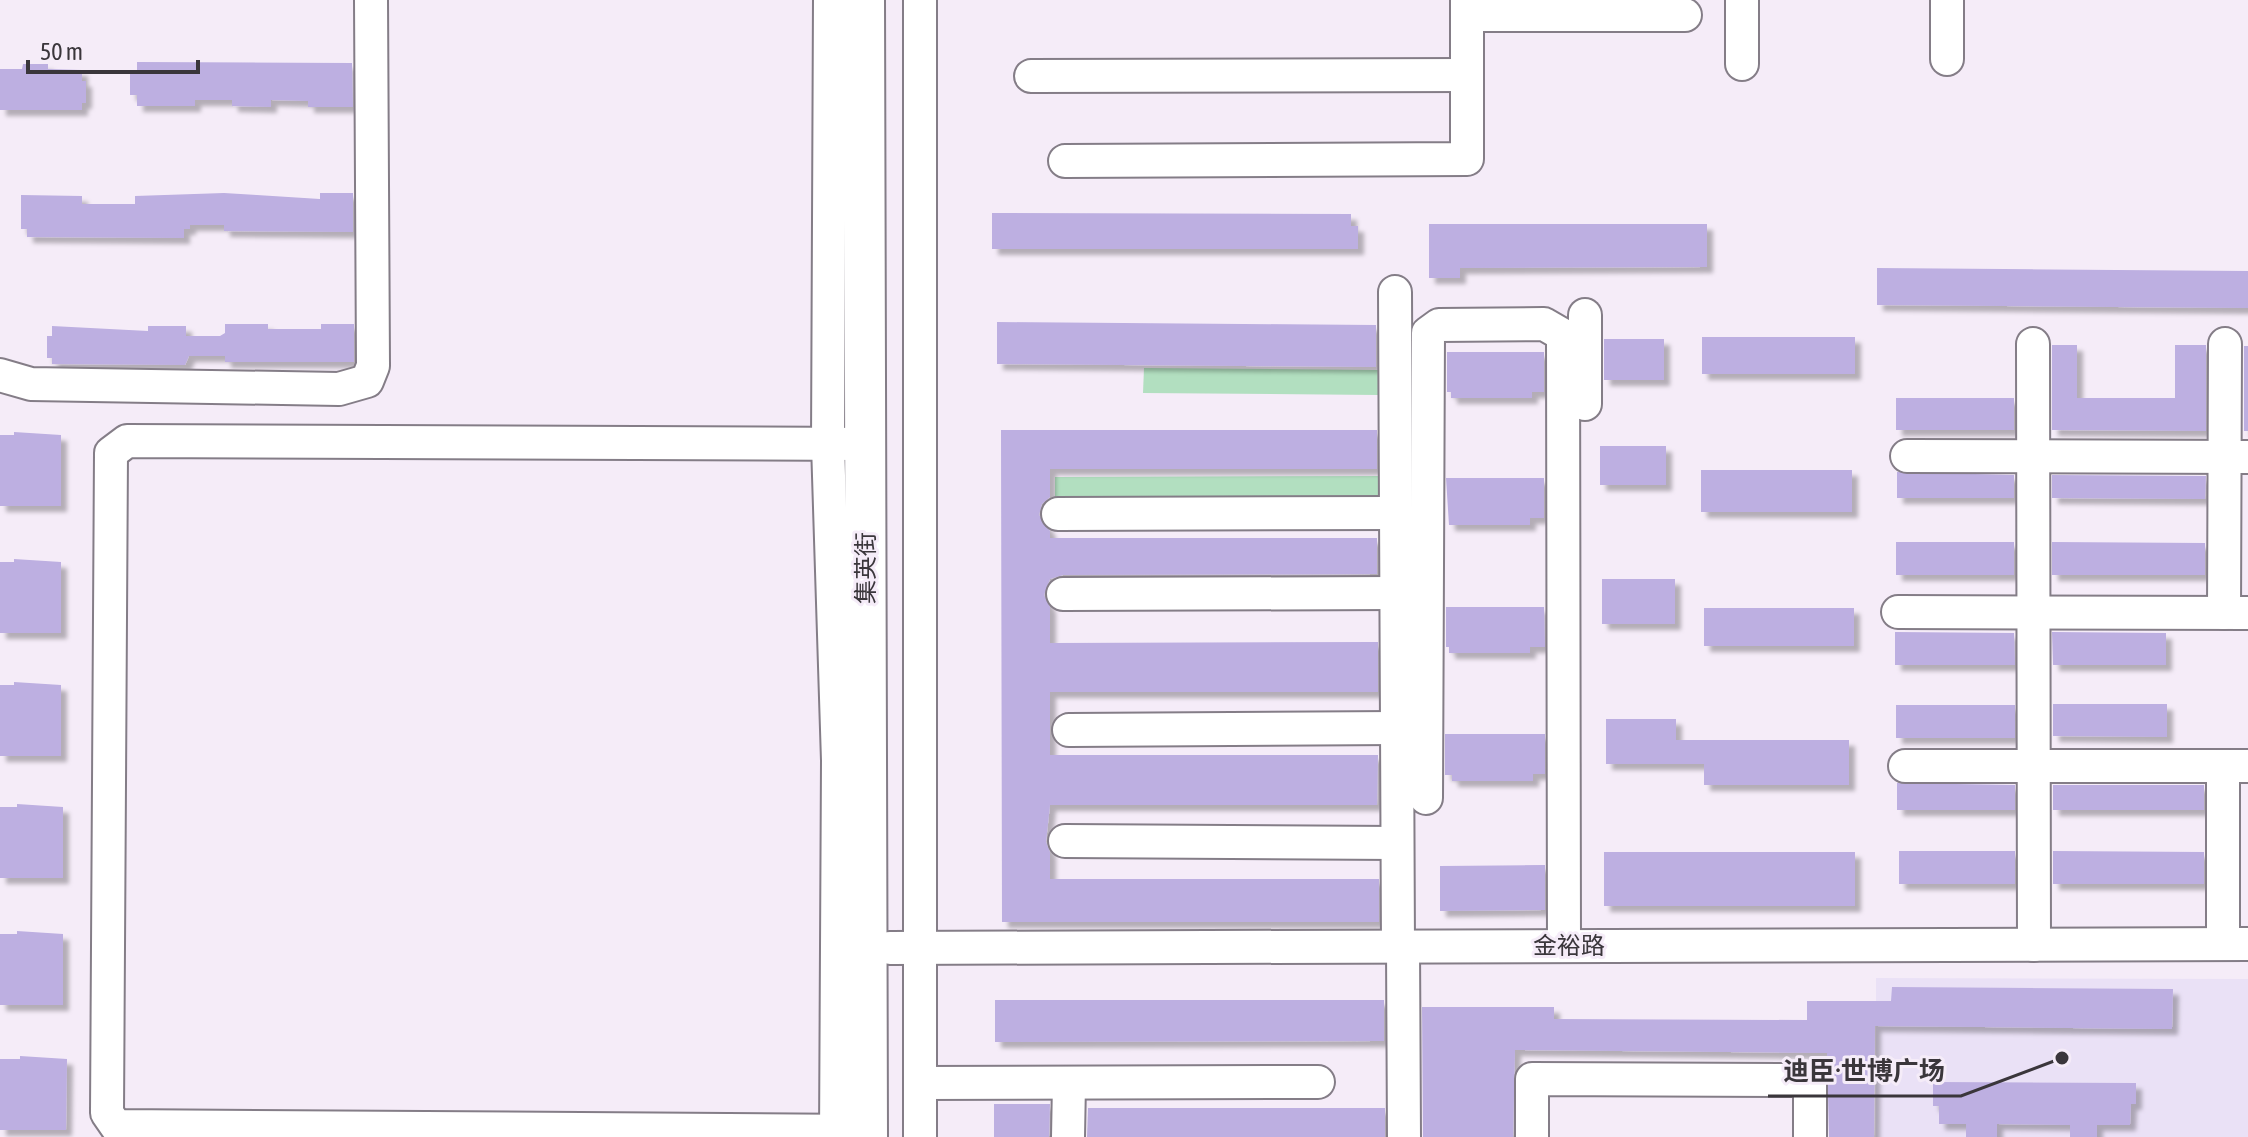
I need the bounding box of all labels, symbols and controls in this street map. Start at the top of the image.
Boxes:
scale bar [28,24,198,74]
text: 50 m [40,38,83,65]
street label: 集英街 [852,532,879,604]
street label: 金裕路 [1533,932,1605,959]
callout: 迪臣·世博广场 [1768,1046,1961,1096]
text: 迪臣·世博广场 [1783,1056,1945,1086]

